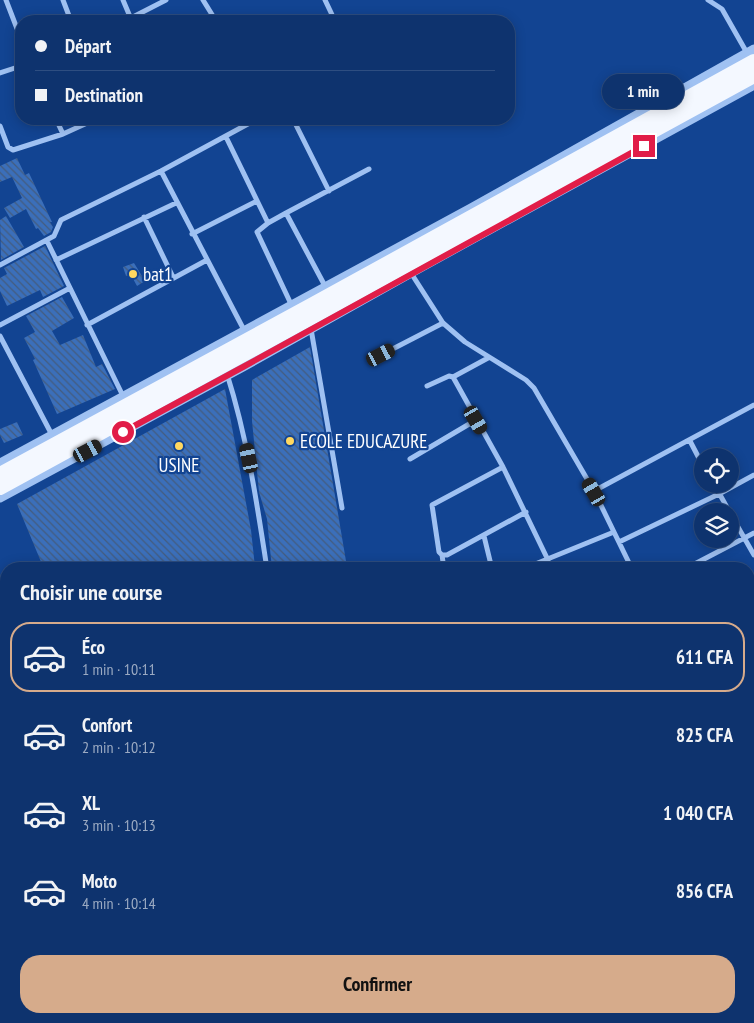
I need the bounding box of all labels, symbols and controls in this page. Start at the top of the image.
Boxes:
text: Départ [65,34,111,58]
callout: 1 min [603,74,685,108]
text: 1 min [627,81,659,101]
text: Destination [65,83,143,107]
route end [633,135,655,157]
place label: bat1 [143,262,173,286]
marker: bat1 [127,268,139,280]
car [364,342,397,368]
car [462,403,489,437]
route start [112,421,134,443]
place label: ECOLE EDUCAZURE [300,429,427,453]
marker: ECOLE EDUCAZURE [284,435,296,447]
car [71,437,104,465]
marker: USINE [173,440,185,452]
car [238,442,259,474]
map controls [694,448,739,548]
button: locate [694,448,739,493]
place label: USINE [159,453,199,477]
car [580,475,607,509]
button: layers [694,503,739,548]
text: Choisir une course [20,578,162,606]
icon: car [22,635,67,680]
text: Éco [82,635,105,659]
text: 611 CFA [676,645,733,669]
text: 1 min · 10:11 [82,659,156,679]
icon: car [22,713,67,758]
text: Confort [82,713,132,737]
text: 825 CFA [676,723,733,747]
text: 2 min · 10:12 [82,737,156,757]
icon: car [22,791,67,836]
text: XL [82,791,100,815]
text: 1 040 CFA [663,801,733,825]
text: 3 min · 10:13 [82,815,156,835]
icon: car [22,869,67,914]
text: Moto [82,869,117,893]
text: 856 CFA [676,879,733,903]
text: 4 min · 10:14 [82,893,156,913]
button: Confirmer [20,955,735,1013]

